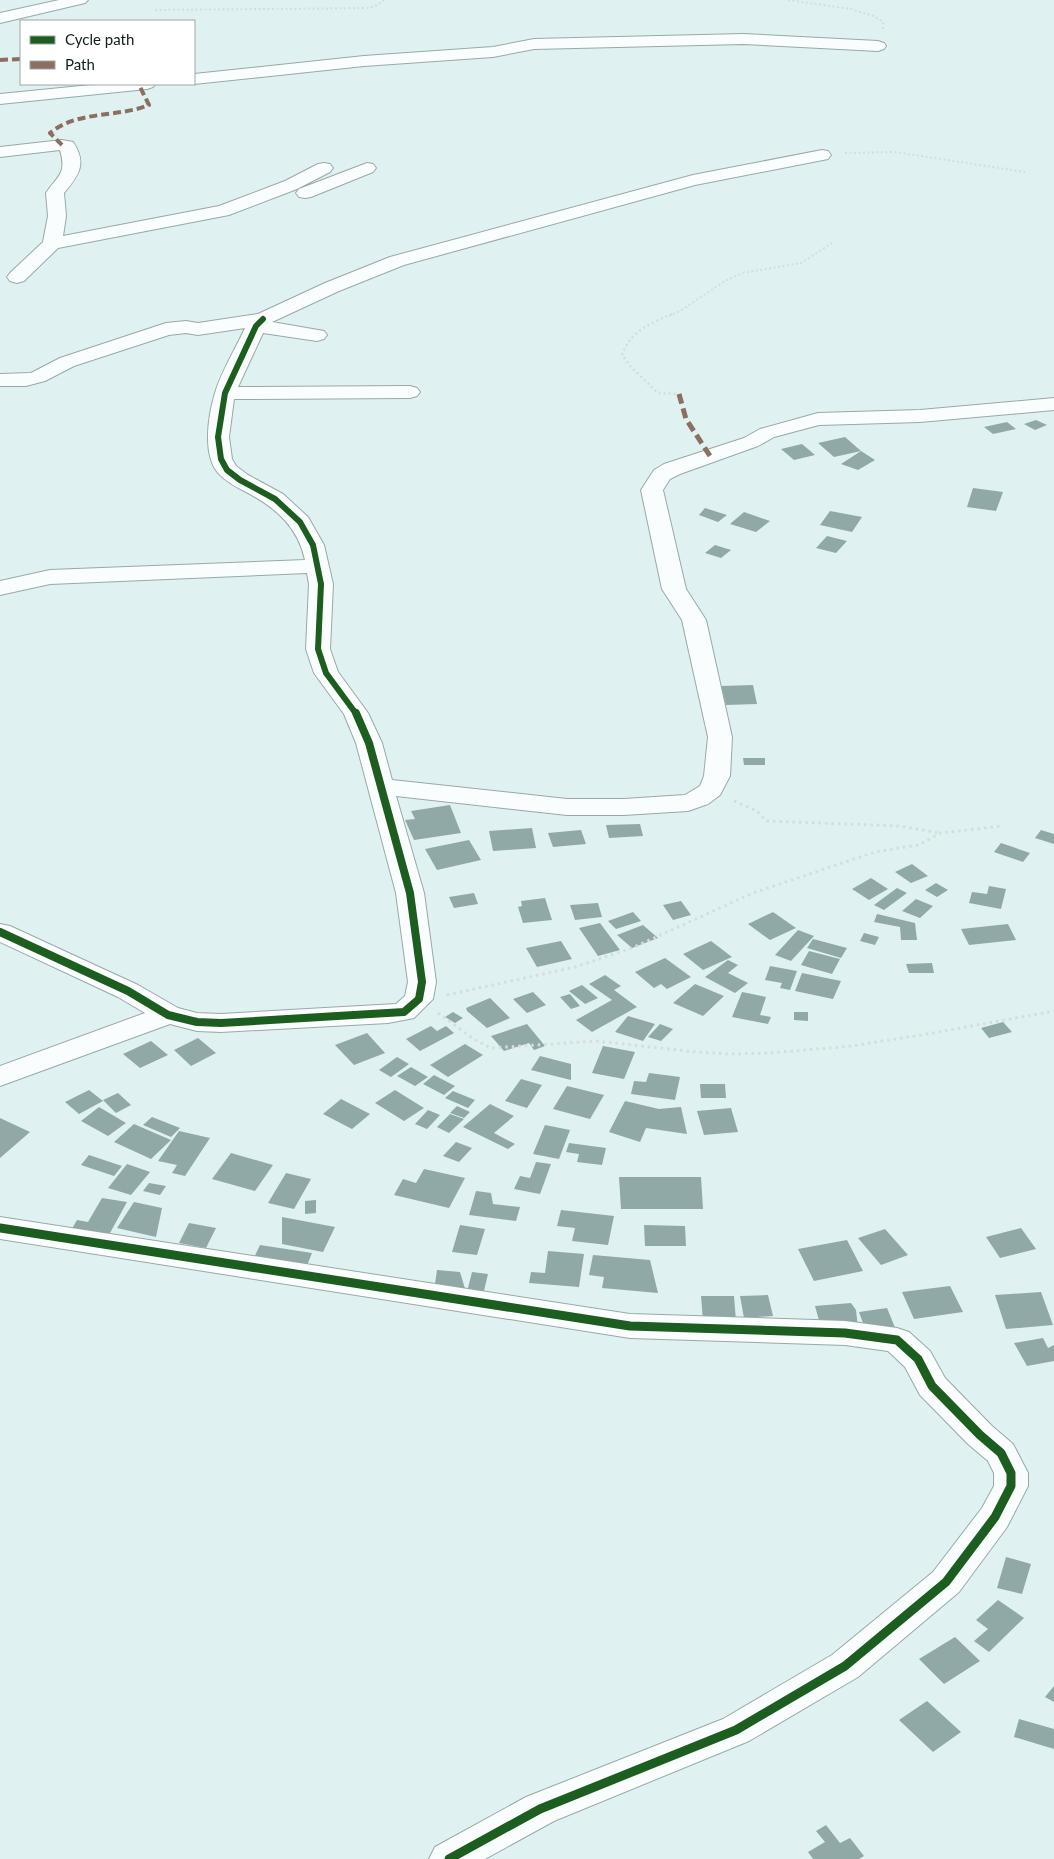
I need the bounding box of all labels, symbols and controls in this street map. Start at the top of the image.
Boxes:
legend [20,20,195,85]
text: Cycle path [65,30,134,48]
text: Path [65,55,95,73]

